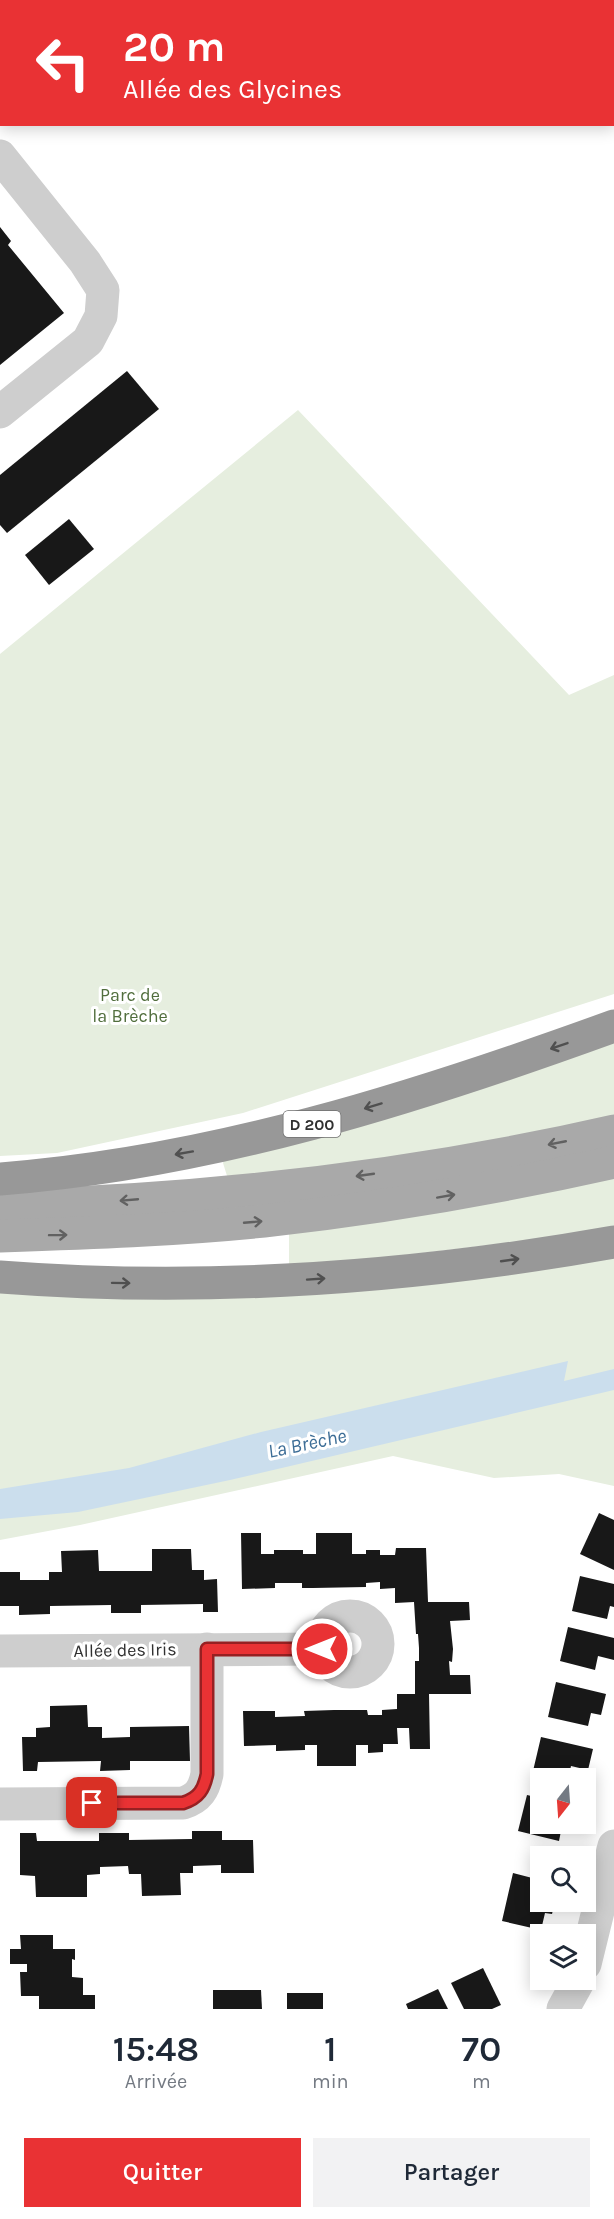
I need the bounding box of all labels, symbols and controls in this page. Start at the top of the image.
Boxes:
text: 20 m [123,22,225,72]
icon: left [24,24,102,102]
text: Allée des Glycines [123,73,342,105]
park label: Parc de la Brèche [92,984,168,1027]
one-way arrow [550,1041,569,1052]
one-way arrow [364,1101,383,1112]
road number: D 200 [284,1111,340,1137]
one-way arrow [548,1138,567,1149]
one-way arrow [175,1147,194,1158]
one-way arrow [355,1170,375,1181]
one-way arrow [436,1190,456,1201]
one-way arrow [119,1195,139,1206]
one-way arrow [243,1216,262,1227]
one-way arrow [48,1229,68,1240]
one-way arrow [500,1254,520,1265]
one-way arrow [306,1273,326,1284]
one-way arrow [111,1277,131,1289]
water label: La Brèche [266,1424,348,1463]
position arrow [290,1617,354,1681]
street label: Allée des Iris [73,1638,177,1662]
north arrow [530,1768,596,1834]
map controls [530,1768,596,1990]
pin [66,1777,117,1828]
icon: arrive [75,1786,108,1819]
button: search [530,1846,596,1912]
button: layers [530,1924,596,1990]
text: 15:48 [113,2028,199,2070]
text: 1 [324,2028,337,2070]
text: 70 [461,2028,501,2070]
text: Arrivée [125,2070,187,2093]
text: min [312,2070,349,2093]
text: m [472,2070,491,2093]
button: Quitter [24,2138,301,2207]
button: Partager [313,2138,590,2207]

